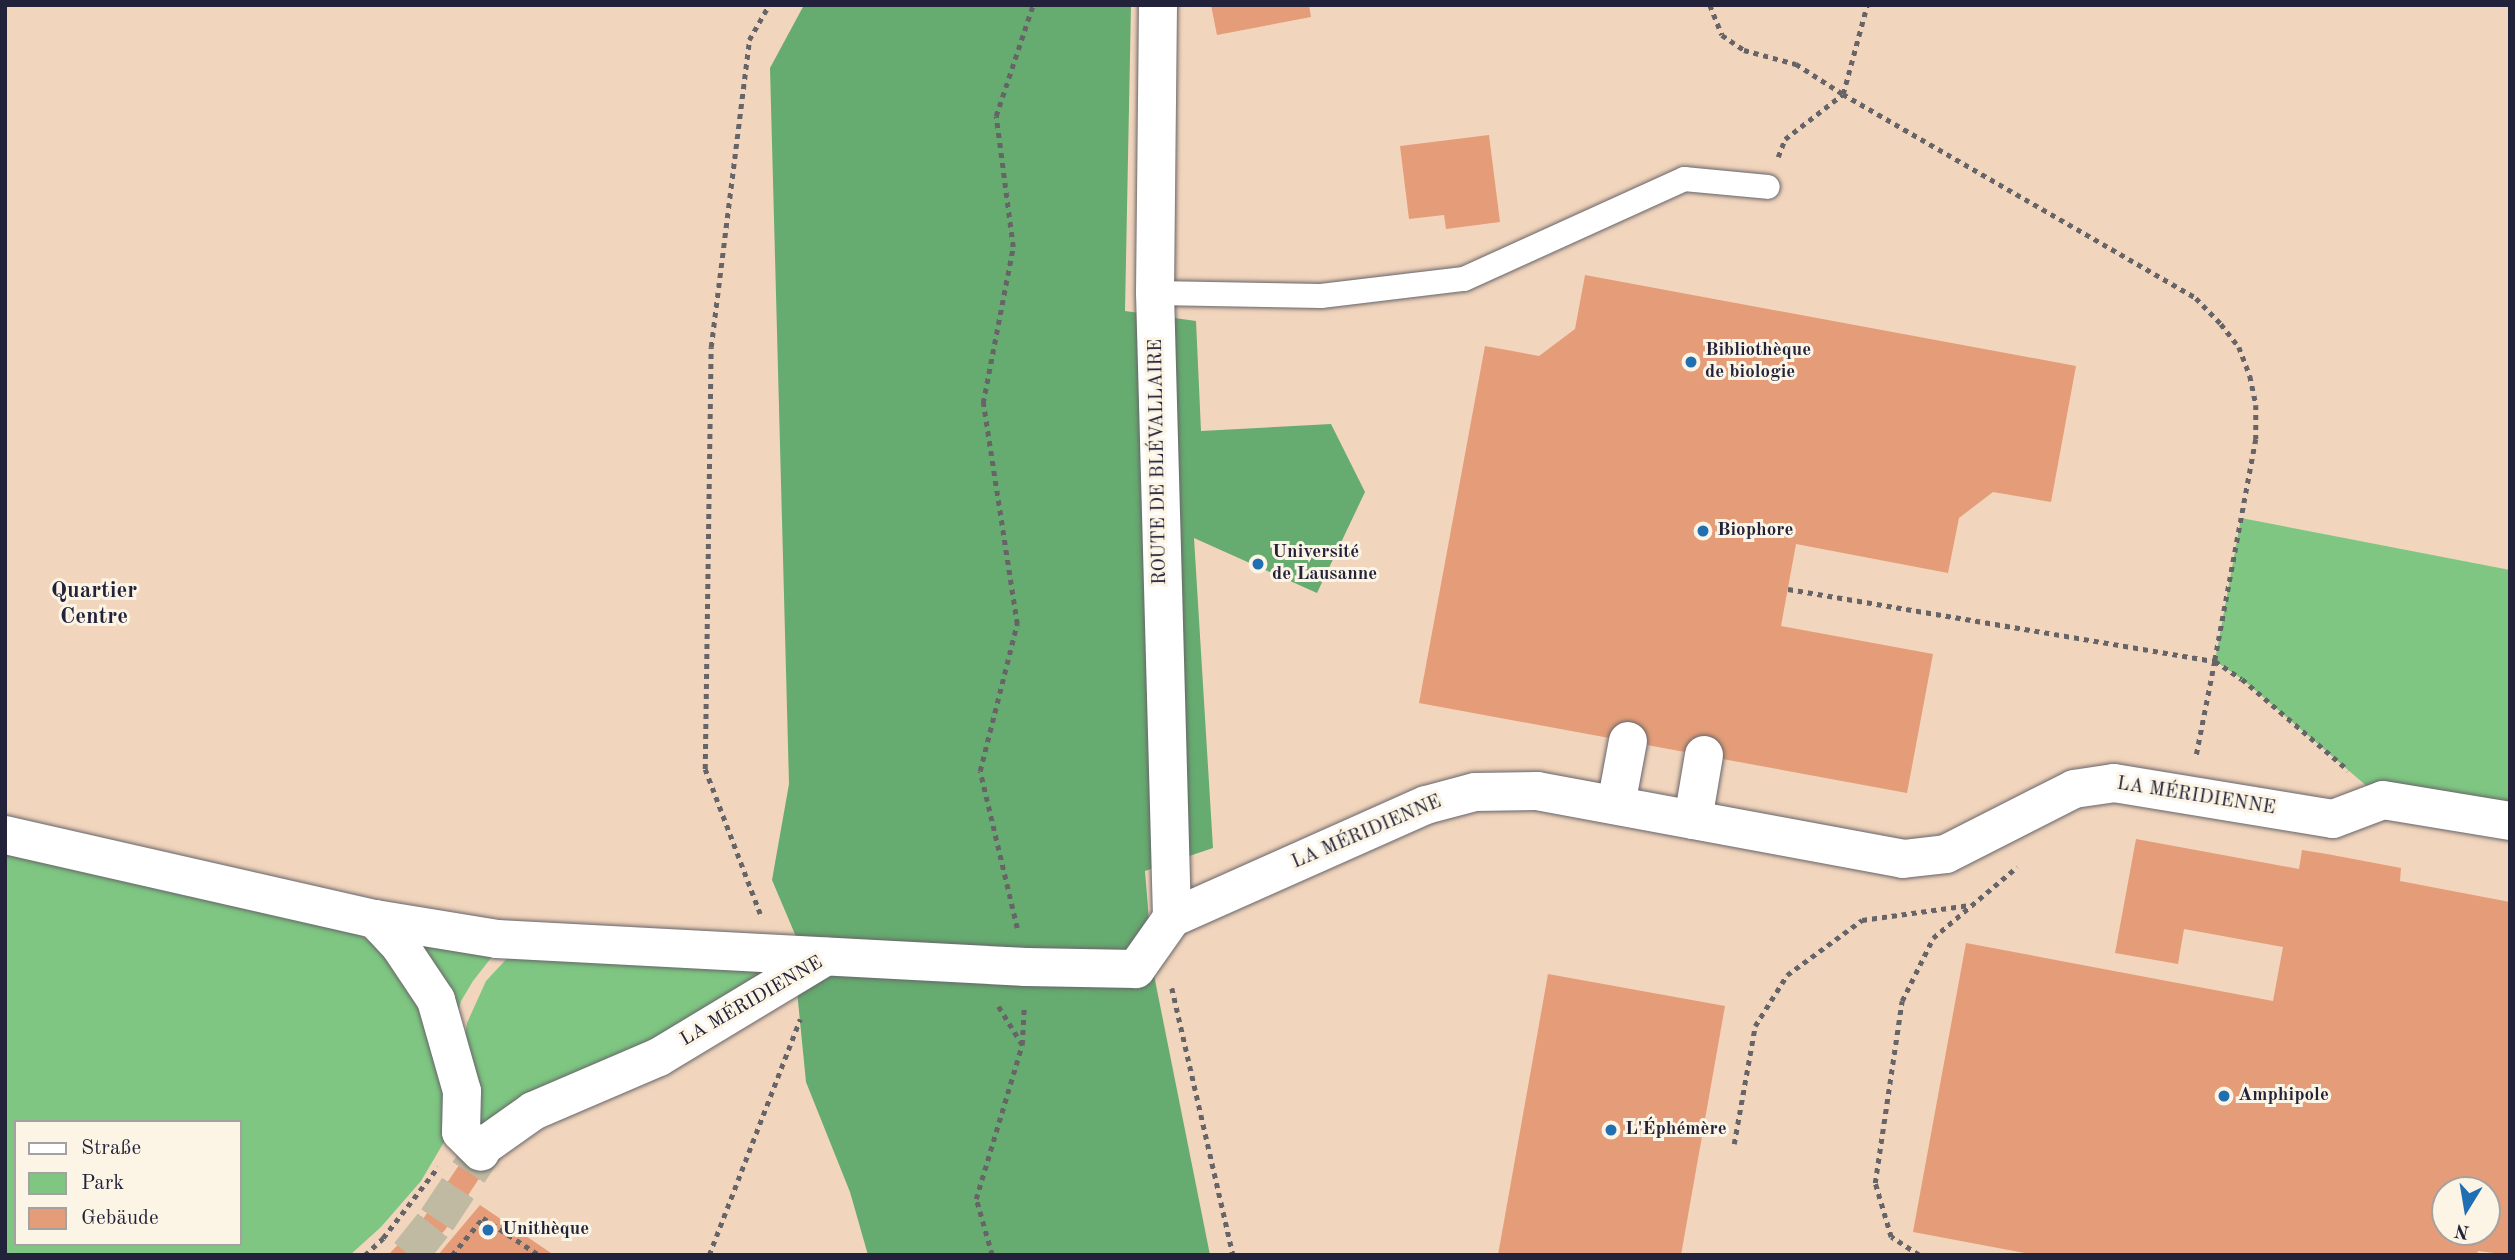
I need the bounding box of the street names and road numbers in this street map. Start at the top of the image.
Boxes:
street label: ROUTE DE BLÉVALLAIRE [1145,339,1173,585]
street label: LA MÉRIDIENNE [2115,773,2277,821]
street label: LA MÉRIDIENNE [1289,791,1445,875]
street label: LA MÉRIDIENNE [677,952,827,1052]

